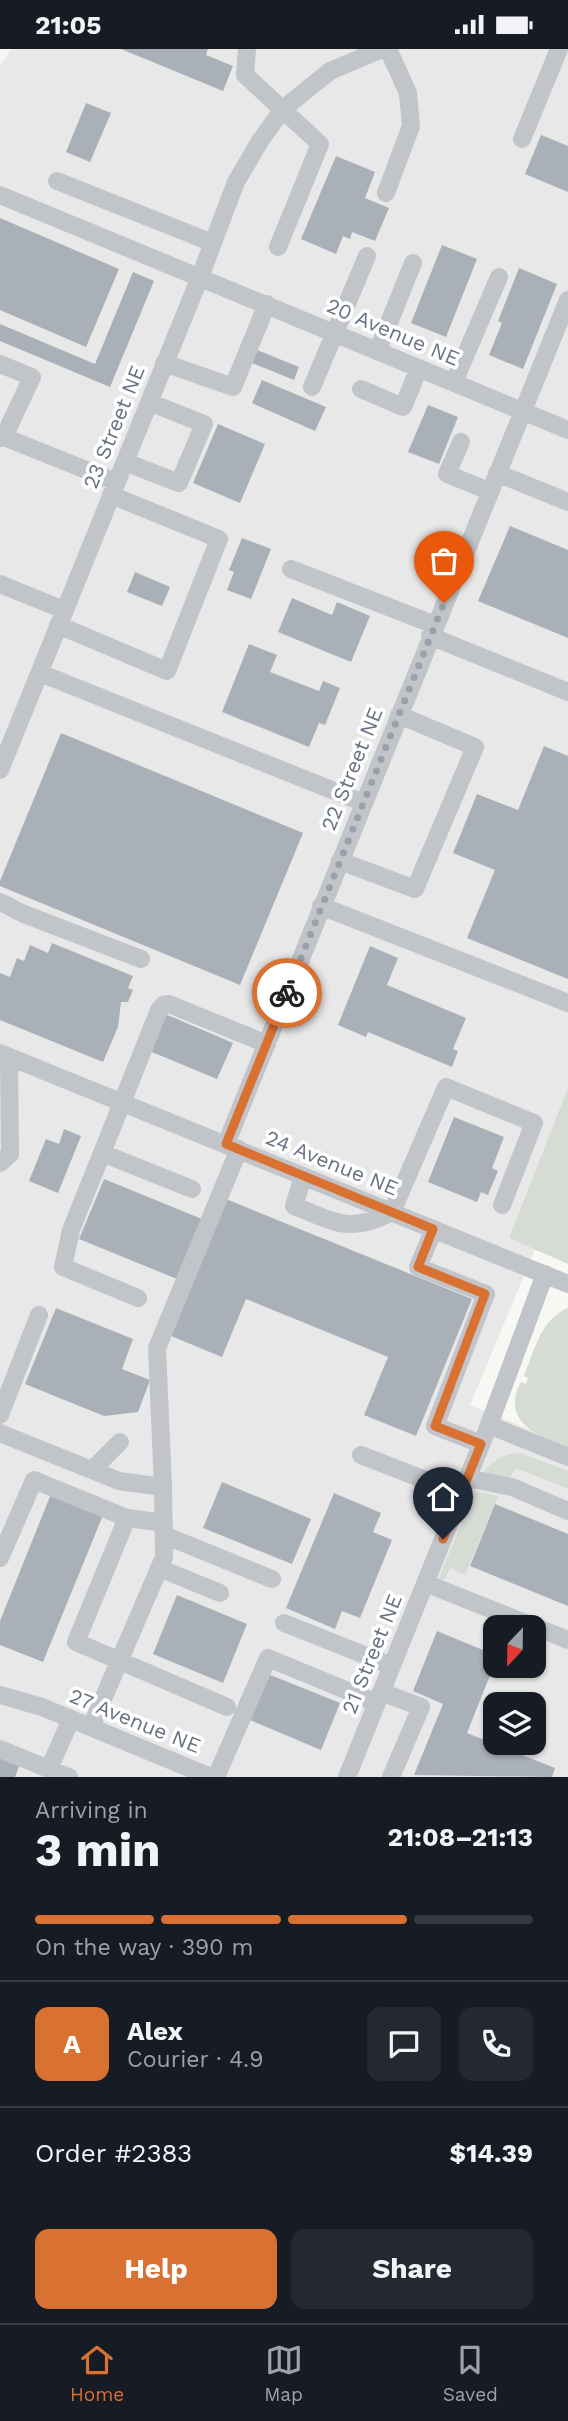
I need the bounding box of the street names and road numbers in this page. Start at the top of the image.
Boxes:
street label: 20 Avenue NE [323,292,463,371]
street label: 23 Street NE [77,361,150,492]
street label: 22 Street NE [315,703,388,834]
street label: 24 Avenue NE [262,1125,402,1201]
street label: 21 Street NE [336,1590,407,1717]
street label: 27 Avenue NE [66,1683,205,1758]

